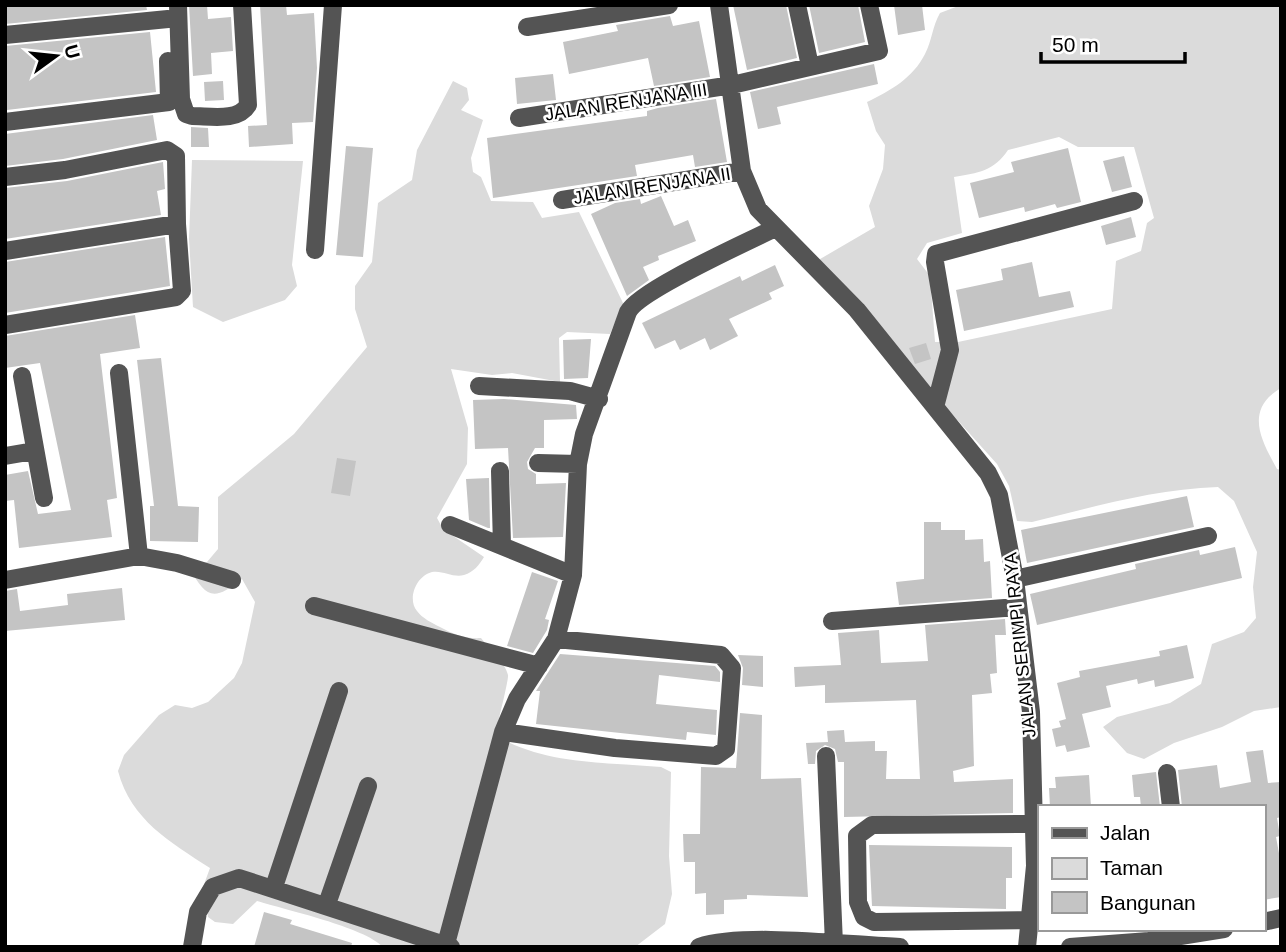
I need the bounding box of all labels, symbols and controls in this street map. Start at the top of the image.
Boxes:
north arrow [21,21,91,91]
scale bar [1041,21,1184,65]
text: 50 m [1052,33,1099,56]
text: U [60,42,84,61]
street label: JALAN RENJANA III [543,79,709,125]
street label: JALAN RENJANA II [572,164,732,208]
street label: JALAN SERIMPI RAYA [1000,551,1040,739]
legend [1038,805,1265,931]
text: Jalan [1100,821,1150,844]
text: Taman [1100,856,1163,879]
text: Bangunan [1100,891,1196,914]

